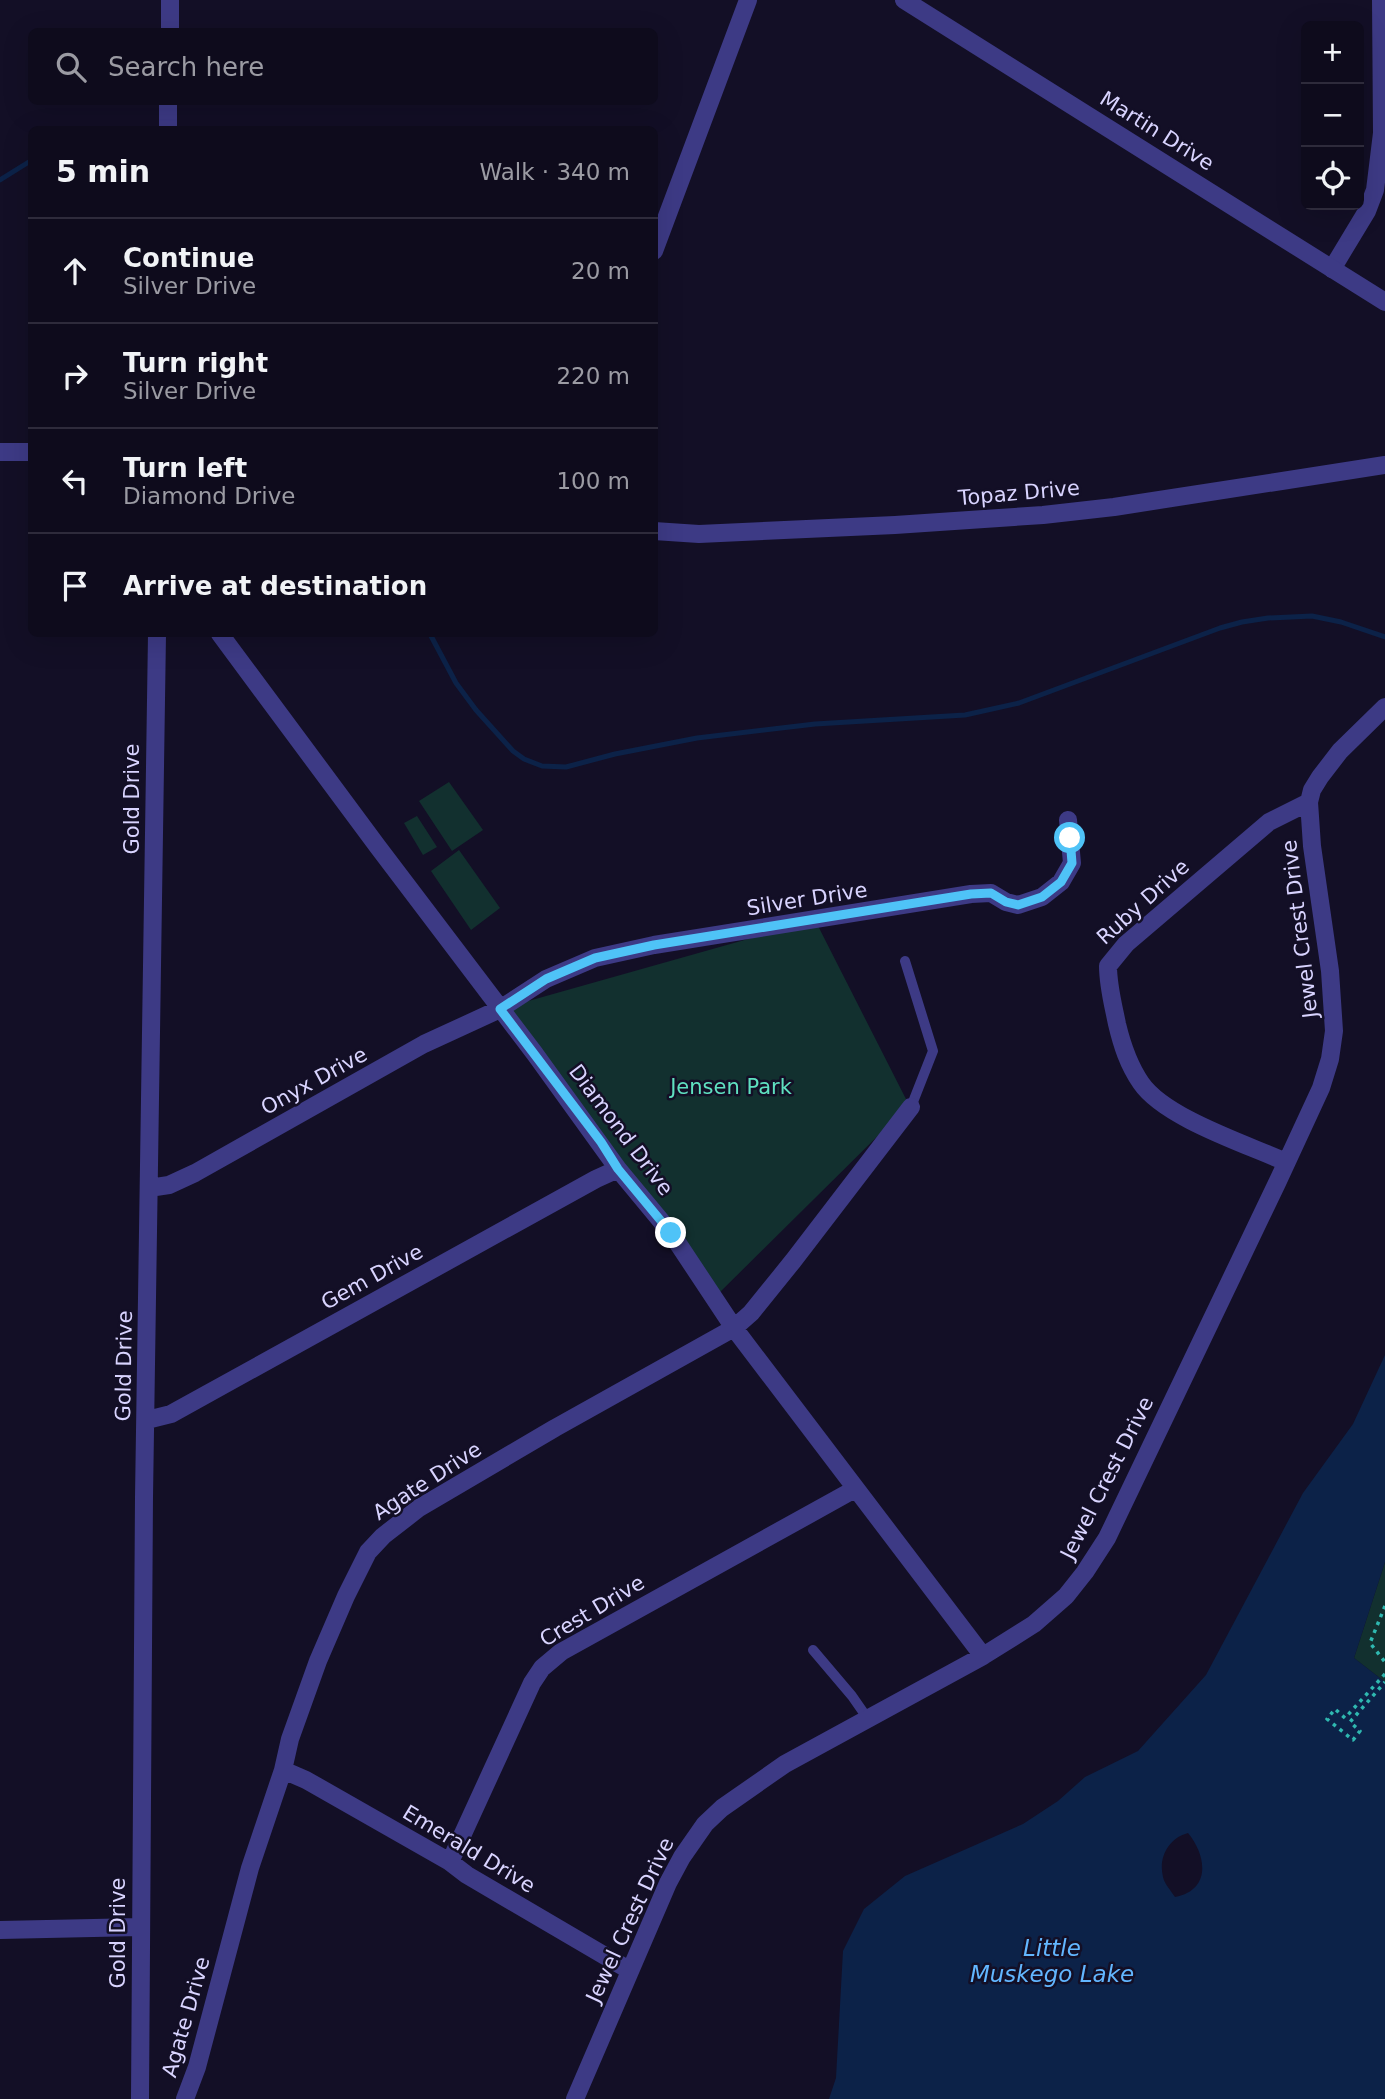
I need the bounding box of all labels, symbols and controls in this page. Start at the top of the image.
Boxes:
map controls [1301,21,1364,210]
button: + [1301,21,1364,84]
search box [28,28,658,105]
icon: search [52,48,90,86]
text: Search here [108,52,264,82]
button: − [1301,84,1364,147]
street label: Martin Drive [1096,86,1218,176]
button: locate [1301,147,1364,210]
text: 5 min [56,154,150,189]
text: Walk · 340 m [479,159,630,185]
text: Continue [123,243,254,273]
icon: ahead [56,252,94,290]
text: 20 m [571,258,630,284]
text: Silver Drive [123,273,256,299]
text: Turn right [123,348,268,378]
icon: right [56,357,94,395]
text: 220 m [556,363,630,389]
text: Silver Drive [123,378,256,404]
text: Turn left [123,453,247,483]
icon: left [56,462,94,500]
text: 100 m [556,468,630,494]
street label: Topaz Drive [956,476,1081,510]
text: Diamond Drive [123,483,295,509]
icon: arrive [56,567,94,605]
text: Arrive at destination [123,571,427,601]
street label: Gold Drive [120,744,144,854]
route start [1054,822,1085,853]
street label: Jewel Crest Drive [1277,839,1323,1021]
street label: Ruby Drive [1092,854,1194,950]
street label: Silver Drive [745,878,869,920]
street label: Onyx Drive [257,1042,371,1120]
street label: Diamond Drive [564,1060,678,1200]
park label: Jensen Park [668,1075,793,1099]
route end [655,1217,686,1248]
street label: Gem Drive [317,1239,427,1315]
street label: Gold Drive [111,1310,137,1422]
street label: Jewel Crest Drive [1055,1393,1158,1565]
street label: Agate Drive [368,1437,486,1525]
street label: Crest Drive [535,1570,649,1652]
street label: Emerald Drive [399,1800,539,1898]
street label: Jewel Crest Drive [580,1834,679,2008]
street label: Gold Drive [106,1878,130,1988]
water label: Little Muskego Lake [970,1935,1134,1987]
street label: Agate Drive [157,1954,215,2080]

